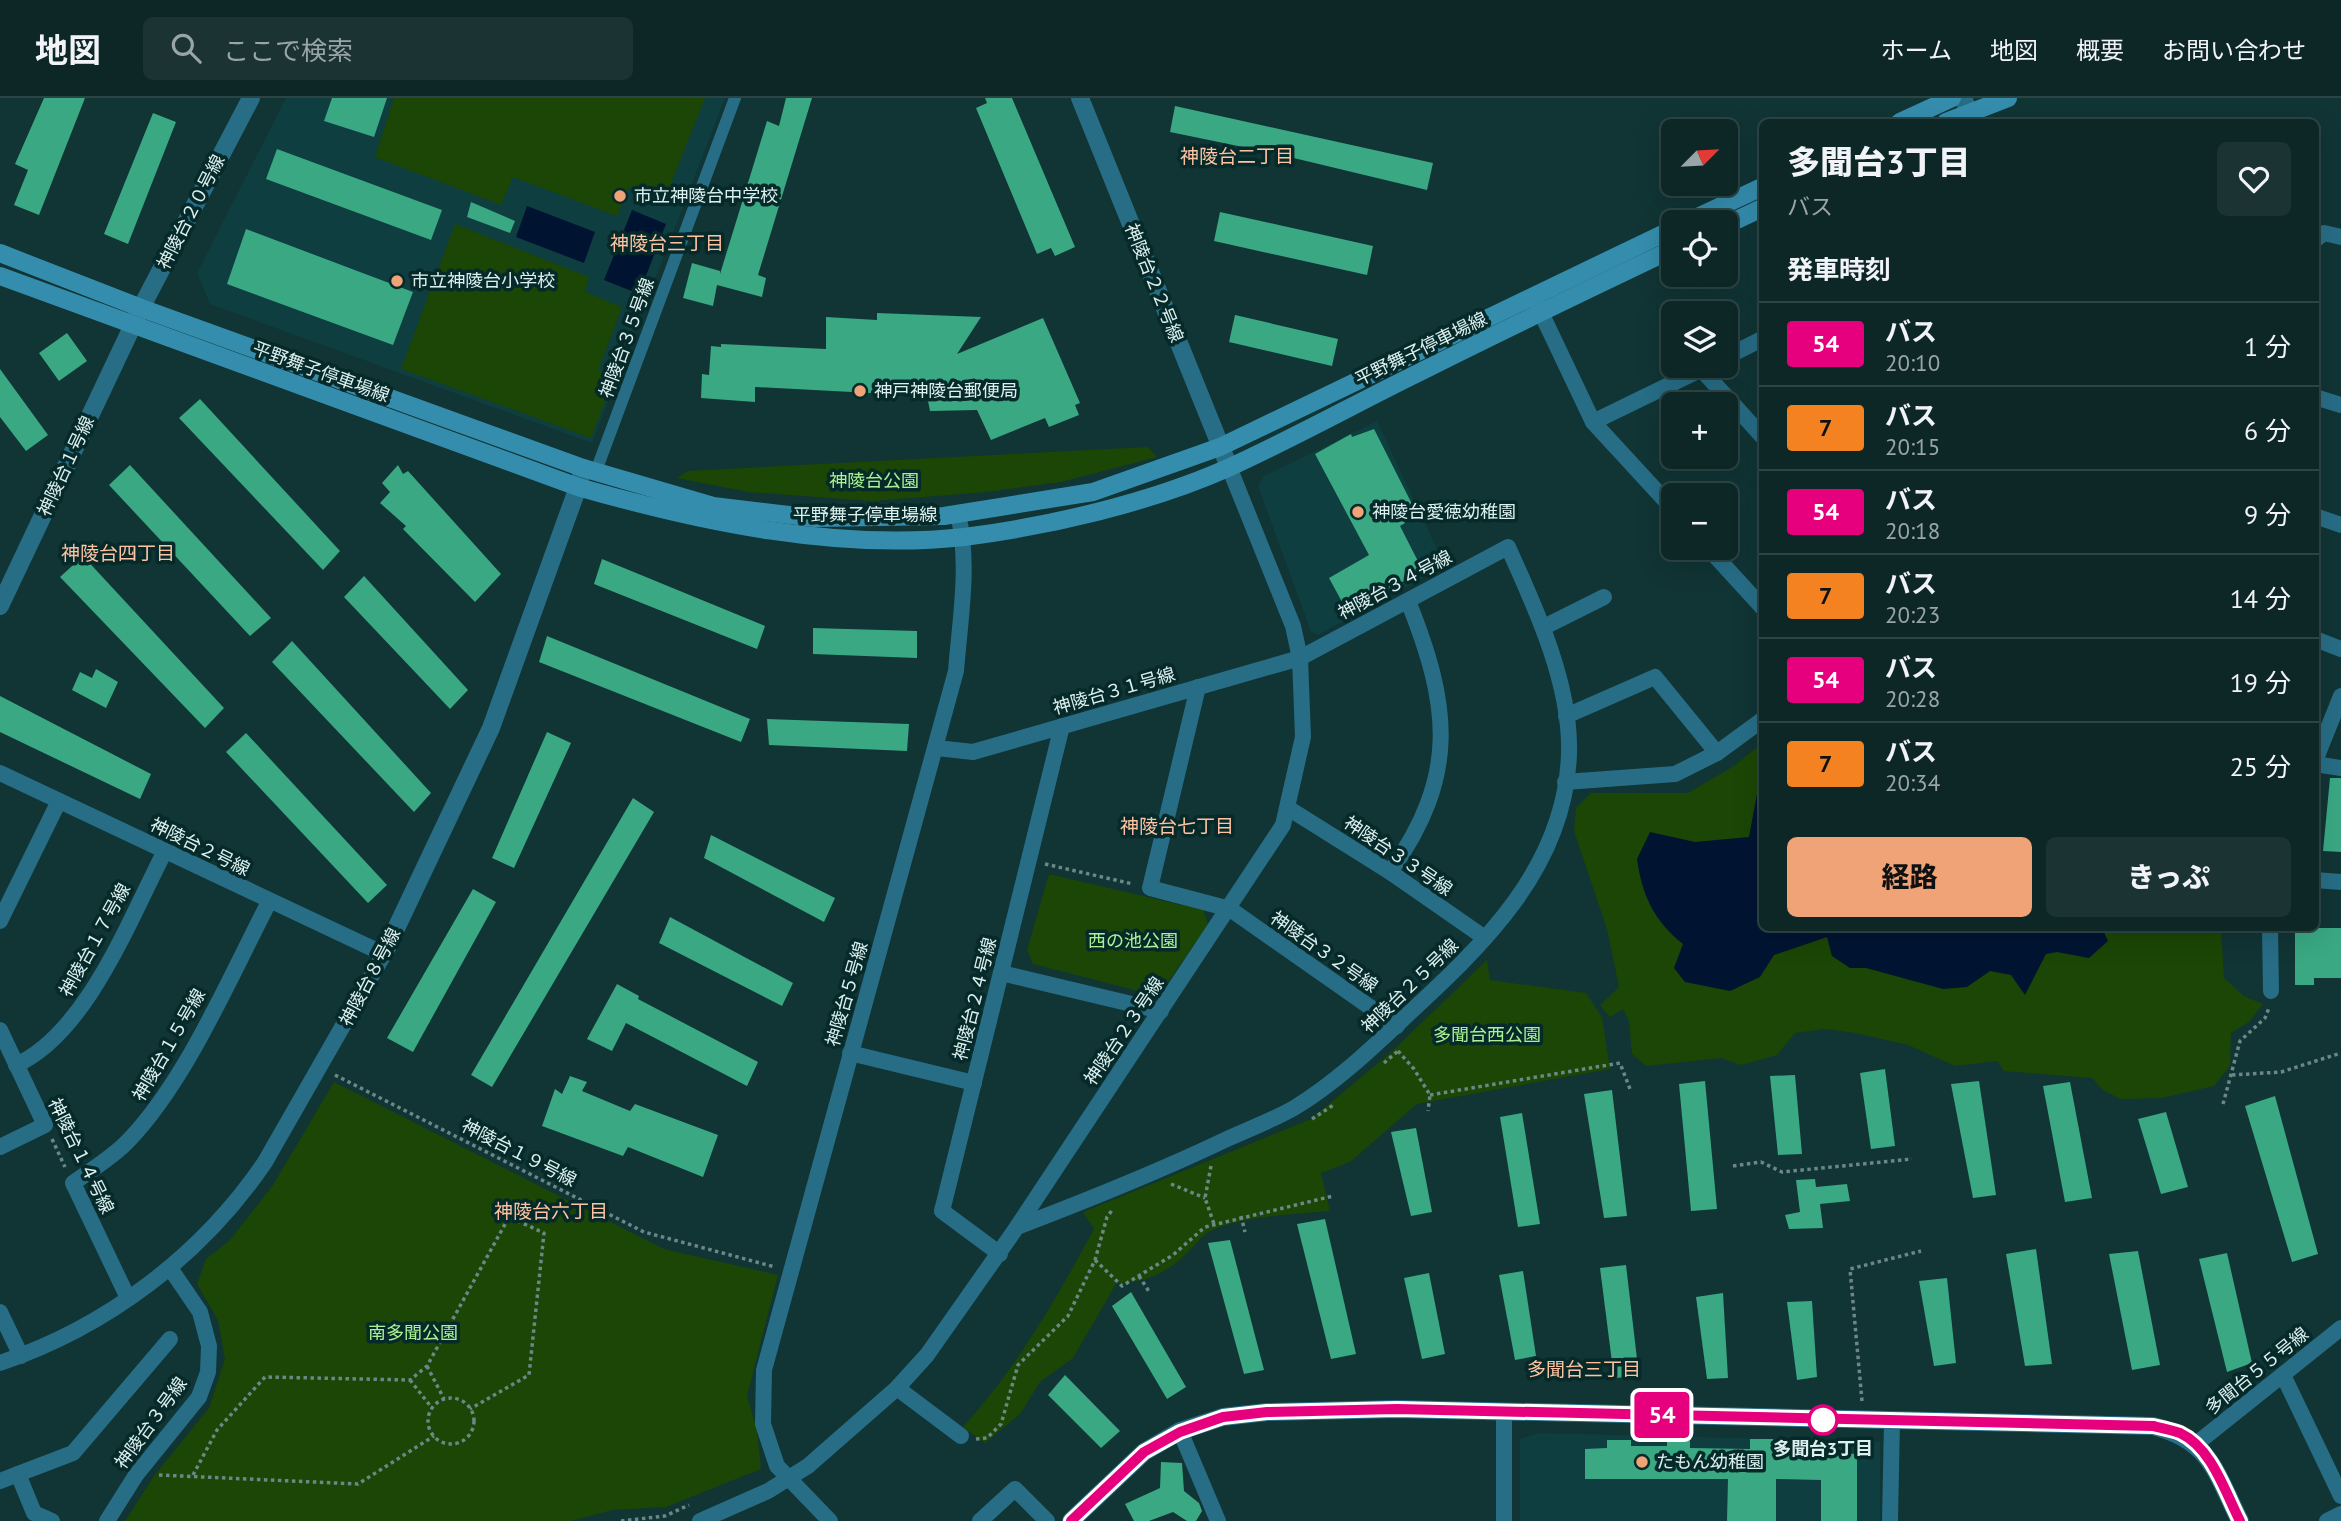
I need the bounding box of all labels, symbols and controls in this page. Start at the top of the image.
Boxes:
search box [143,17,633,80]
text: 地図 [35,28,101,71]
icon: search [167,29,205,67]
text: ここで検索 [223,34,353,67]
text: ホーム [1881,35,1952,66]
text: 地図 [1990,35,2038,66]
text: 概要 [2076,35,2124,66]
text: お問い合わせ [2162,35,2306,66]
north arrow [1661,119,1738,196]
map controls [1661,119,1738,560]
text: 多聞台3丁目 [1787,140,1971,183]
button: heart [2217,142,2291,216]
district label: 神陵台二丁目 [1180,144,1294,168]
street label: 神陵台２０号線 [152,150,229,273]
place label: 市立神陵台中学校 [634,184,778,207]
marker: 市立神陵台中学校 [612,188,628,204]
text: バス [1787,192,1833,221]
button: locate [1661,210,1738,287]
street label: 神陵台２２号線 [1120,220,1189,346]
district label: 神陵台三丁目 [610,231,724,255]
text: 発車時刻 [1787,253,1891,286]
place label: 市立神陵台小学校 [411,269,555,292]
marker: 市立神陵台小学校 [389,273,405,289]
street label: 神陵台３５号線 [594,275,659,401]
button: layers [1661,301,1738,378]
street label: 平野舞子停車場線 [1351,307,1491,390]
text: バス [1885,315,1937,348]
text: 54 [1812,328,1839,359]
text: 1 分 [2244,330,2291,363]
street label: 平野舞子停車場線 [250,336,393,407]
text: 20:10 [1885,348,1940,377]
place label: 神戸神陵台郵便局 [874,379,1018,402]
marker: 神戸神陵台郵便局 [852,383,868,399]
button: + [1661,392,1738,469]
text: バス [1885,399,1937,432]
street label: 神陵台１号線 [32,412,99,520]
text: 7 [1819,412,1832,443]
text: 6 分 [2244,414,2291,447]
text: 20:15 [1885,432,1940,461]
park label: 神陵台公園 [829,469,919,492]
button: − [1661,483,1738,560]
text: バス [1885,483,1937,516]
text: 54 [1812,496,1839,527]
text: 9 分 [2244,498,2291,531]
place label: 神陵台愛徳幼稚園 [1372,500,1516,523]
street label: 平野舞子停車場線 [793,503,937,526]
marker: 神陵台愛徳幼稚園 [1350,504,1366,520]
text: 20:18 [1885,516,1940,545]
district label: 神陵台四丁目 [61,541,175,565]
street label: 神陵台３４号線 [1334,545,1456,624]
text: バス [1885,567,1937,600]
text: 7 [1819,580,1832,611]
text: 14 分 [2230,582,2291,615]
text: 20:23 [1885,600,1940,629]
text: バス [1885,651,1937,684]
street label: 神陵台３１号線 [1050,662,1178,719]
text: 54 [1812,664,1839,695]
text: 19 分 [2230,666,2291,699]
text: 20:28 [1885,684,1940,713]
text: バス [1885,735,1937,768]
text: 7 [1819,748,1832,779]
text: 25 分 [2230,750,2291,783]
text: 20:34 [1885,768,1940,797]
street label: 神陵台３３号線 [1340,811,1457,900]
street label: 神陵台２号線 [147,813,254,881]
district label: 神陵台七丁目 [1120,814,1234,838]
button: 経路 [1787,837,2032,917]
button: きっぷ [2046,837,2291,917]
street label: 神陵台１７号線 [54,879,135,1000]
street label: 神陵台３２号線 [1266,906,1382,997]
street label: 神陵台８号線 [334,924,405,1030]
park label: 西の池公園 [1088,929,1178,952]
street label: 神陵台２５号線 [1356,934,1463,1038]
street label: 神陵台２４号線 [948,935,1001,1063]
street label: 神陵台５号線 [821,939,872,1049]
street label: 神陵台２３号線 [1079,972,1168,1089]
street label: 神陵台１５号線 [127,984,210,1105]
park label: 多聞台西公園 [1433,1023,1541,1046]
street label: 神陵台１４号線 [43,1094,119,1217]
street label: 神陵台１９号線 [458,1114,581,1191]
district label: 神陵台六丁目 [494,1199,608,1223]
park label: 南多聞公園 [368,1321,458,1344]
street label: 多聞台５５号線 [2200,1322,2313,1419]
district label: 多聞台三丁目 [1527,1357,1641,1381]
street label: 神陵台３号線 [110,1372,192,1473]
line badge: 54 [1630,1392,1694,1438]
text: 54 [1648,1399,1676,1430]
marker: 多聞台3丁目 [1808,1405,1838,1435]
place label: 多聞台3丁目 [1773,1437,1873,1460]
place label: たもん幼稚園 [1656,1450,1764,1473]
marker: たもん幼稚園 [1634,1454,1650,1470]

